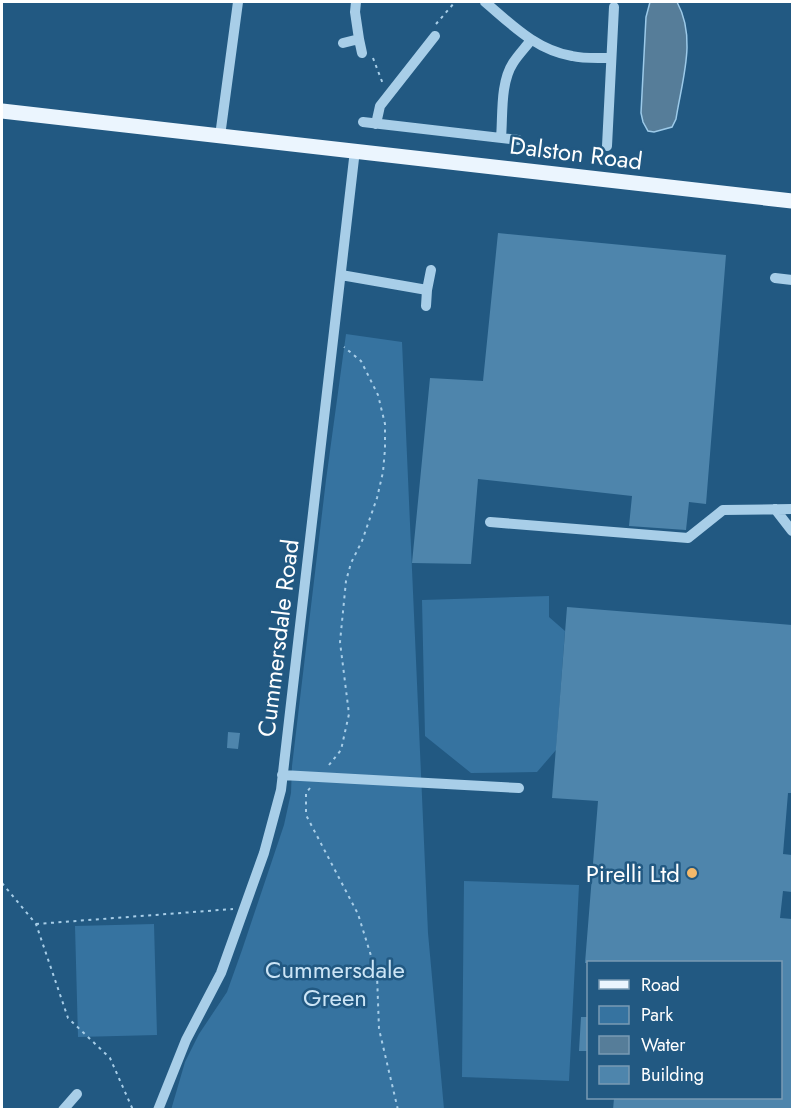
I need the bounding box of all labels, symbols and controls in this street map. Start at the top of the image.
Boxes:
street label: Dalston Road [508,127,644,179]
street label: Cummersdale Road [249,537,307,739]
place label: Pirelli Ltd [586,856,680,891]
marker: Pirelli Ltd [685,866,699,880]
park label: Cummersdale Green [265,952,405,1015]
legend [587,961,782,1099]
text: Road [641,972,680,998]
text: Park [641,1002,673,1028]
text: Water [641,1032,686,1058]
text: Building [641,1062,704,1088]

